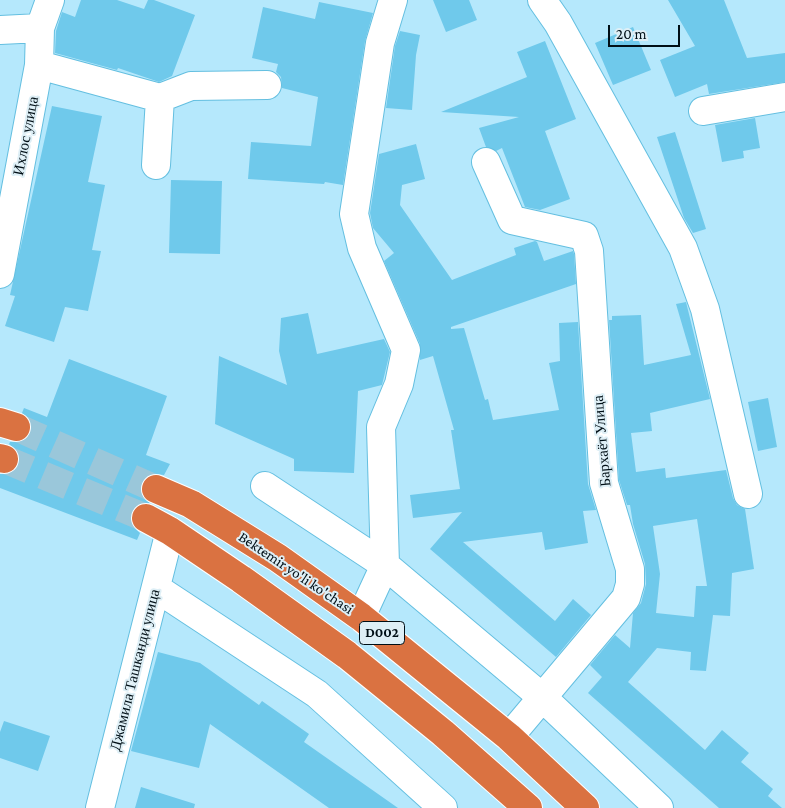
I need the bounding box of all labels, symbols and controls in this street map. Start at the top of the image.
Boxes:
scale bar [610,15,682,47]
text: 20 m [616,26,647,42]
street label: Ихлос улица [10,95,42,177]
street label: Бархаёт Улица [589,394,615,488]
street label: Bektemir yo'li ko'chasi [235,528,357,618]
street label: Джамила Ташканди улица [106,587,164,753]
road number: D002 [360,622,404,644]

